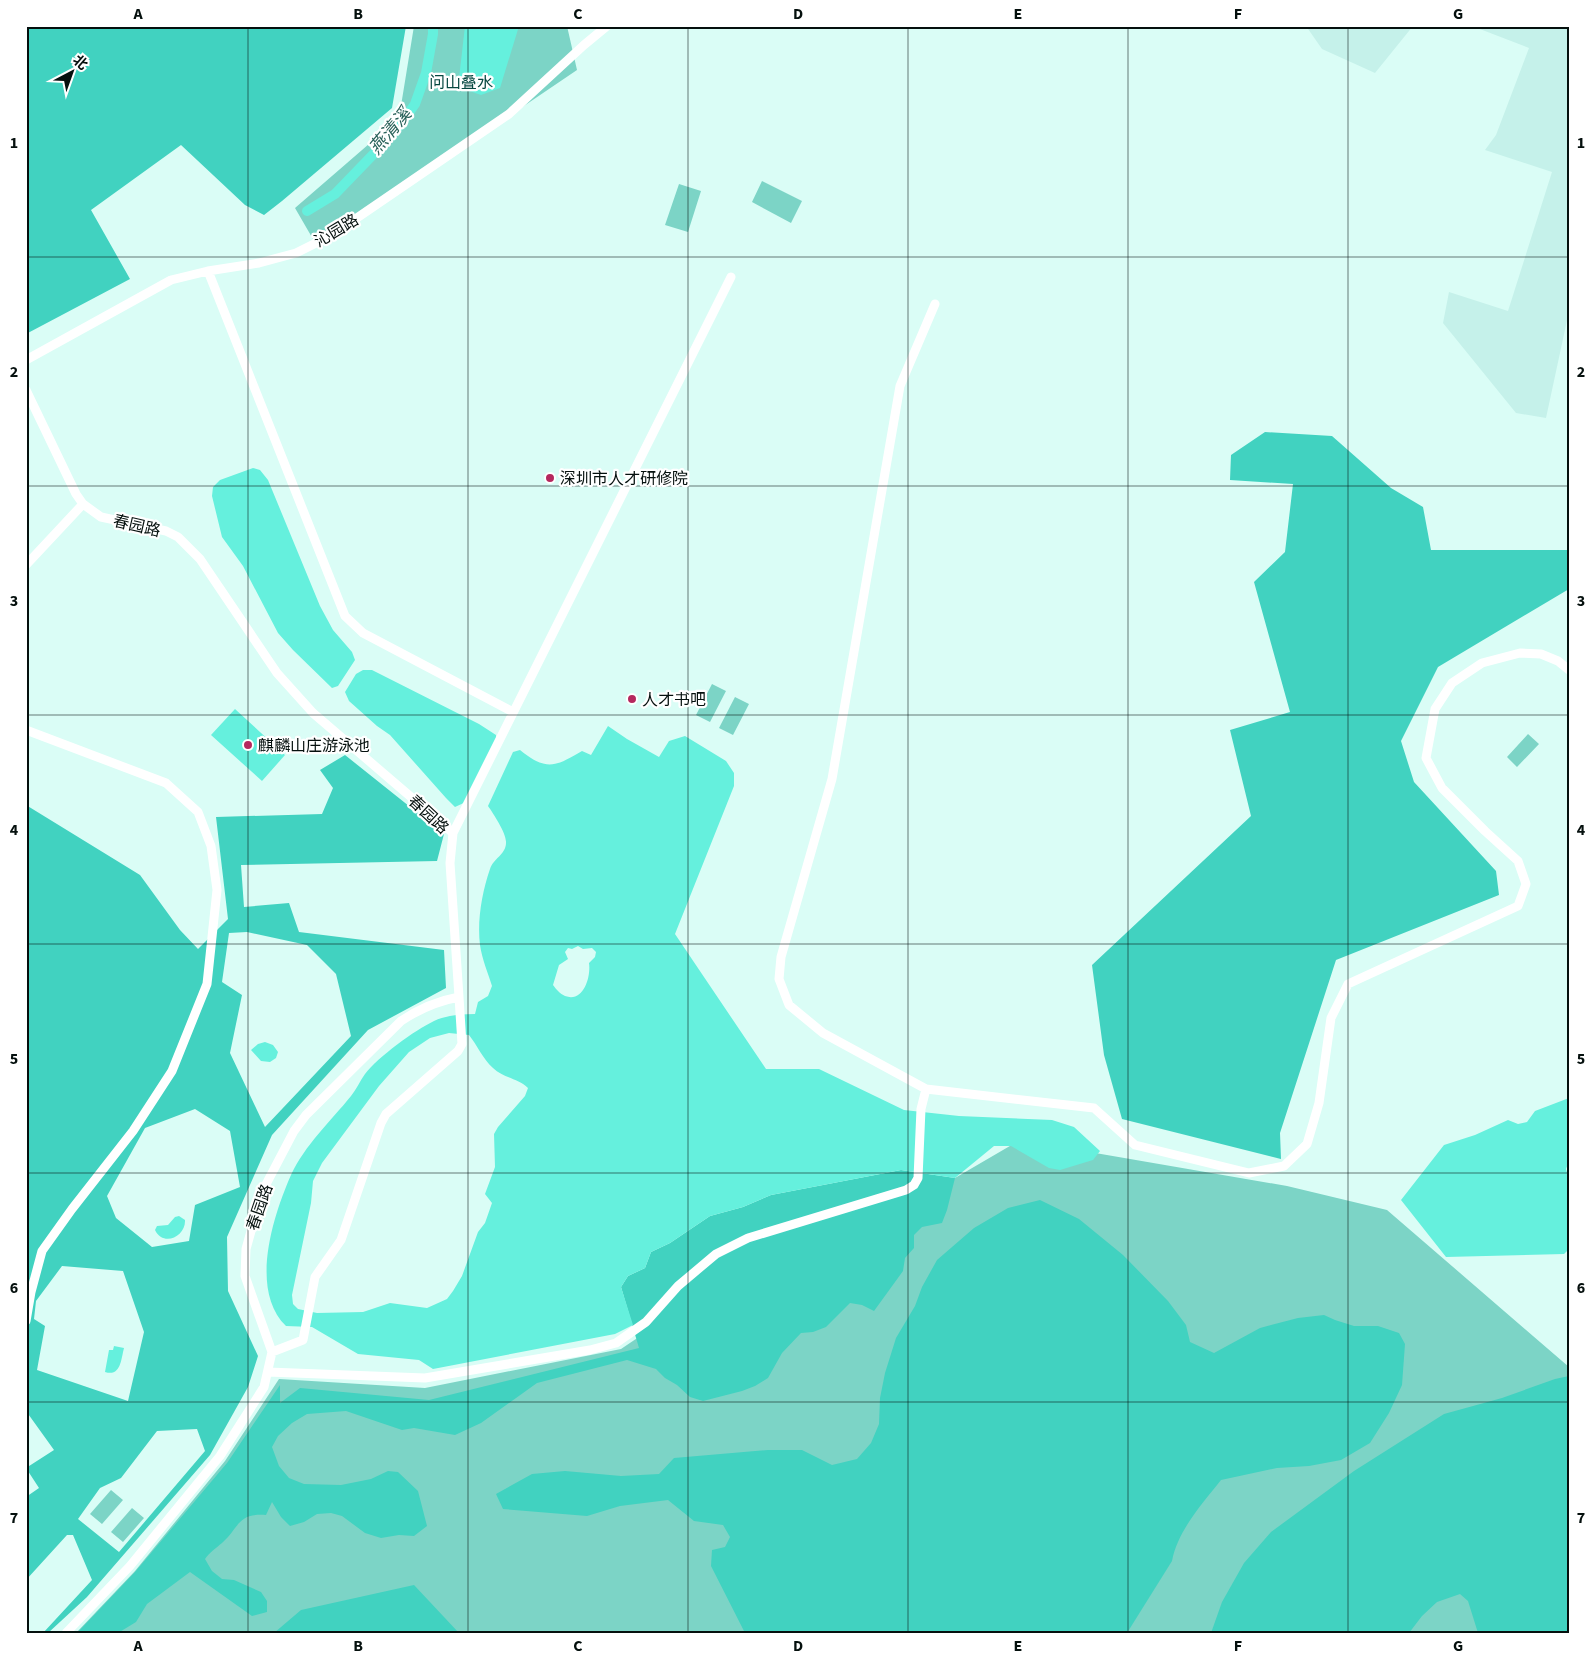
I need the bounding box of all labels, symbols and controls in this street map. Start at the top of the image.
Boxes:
text: A [132,3,143,25]
text: B [353,3,363,25]
text: C [573,3,583,25]
text: D [793,3,803,25]
text: E [1014,3,1022,25]
text: F [1234,3,1242,25]
text: G [1453,3,1463,25]
north arrow [48,48,98,98]
text: 北 [68,51,92,75]
park label: 问山叠水 [429,72,493,94]
water label: 燕清溪 [363,101,419,160]
text: 1 [10,132,18,154]
text: 1 [1577,132,1585,154]
street label: 沁园路 [310,209,363,253]
text: 2 [10,361,18,383]
text: 2 [1577,361,1585,383]
place label: 深圳市人才研修院 [560,468,688,490]
marker: 深圳市人才研修院 [544,472,556,484]
street label: 春园路 [111,510,163,542]
text: 3 [10,590,18,612]
text: 3 [1577,590,1585,612]
place label: 人才书吧 [642,689,706,711]
marker: 人才书吧 [626,693,638,705]
place label: 麒麟山庄游泳池 [258,735,370,757]
marker: 麒麟山庄游泳池 [242,739,254,751]
street label: 春园路 [403,790,453,839]
text: 4 [10,819,19,841]
text: 4 [1577,819,1586,841]
text: 5 [10,1048,18,1070]
text: 5 [1577,1048,1585,1070]
street label: 春园路 [242,1181,278,1234]
text: 6 [10,1277,18,1299]
text: 6 [1577,1277,1585,1299]
text: 7 [10,1507,18,1529]
text: 7 [1577,1507,1585,1529]
text: A [132,1635,143,1657]
text: B [353,1635,363,1657]
text: C [573,1635,583,1657]
text: D [793,1635,803,1657]
text: E [1014,1635,1022,1657]
text: F [1234,1635,1242,1657]
text: G [1453,1635,1463,1657]

